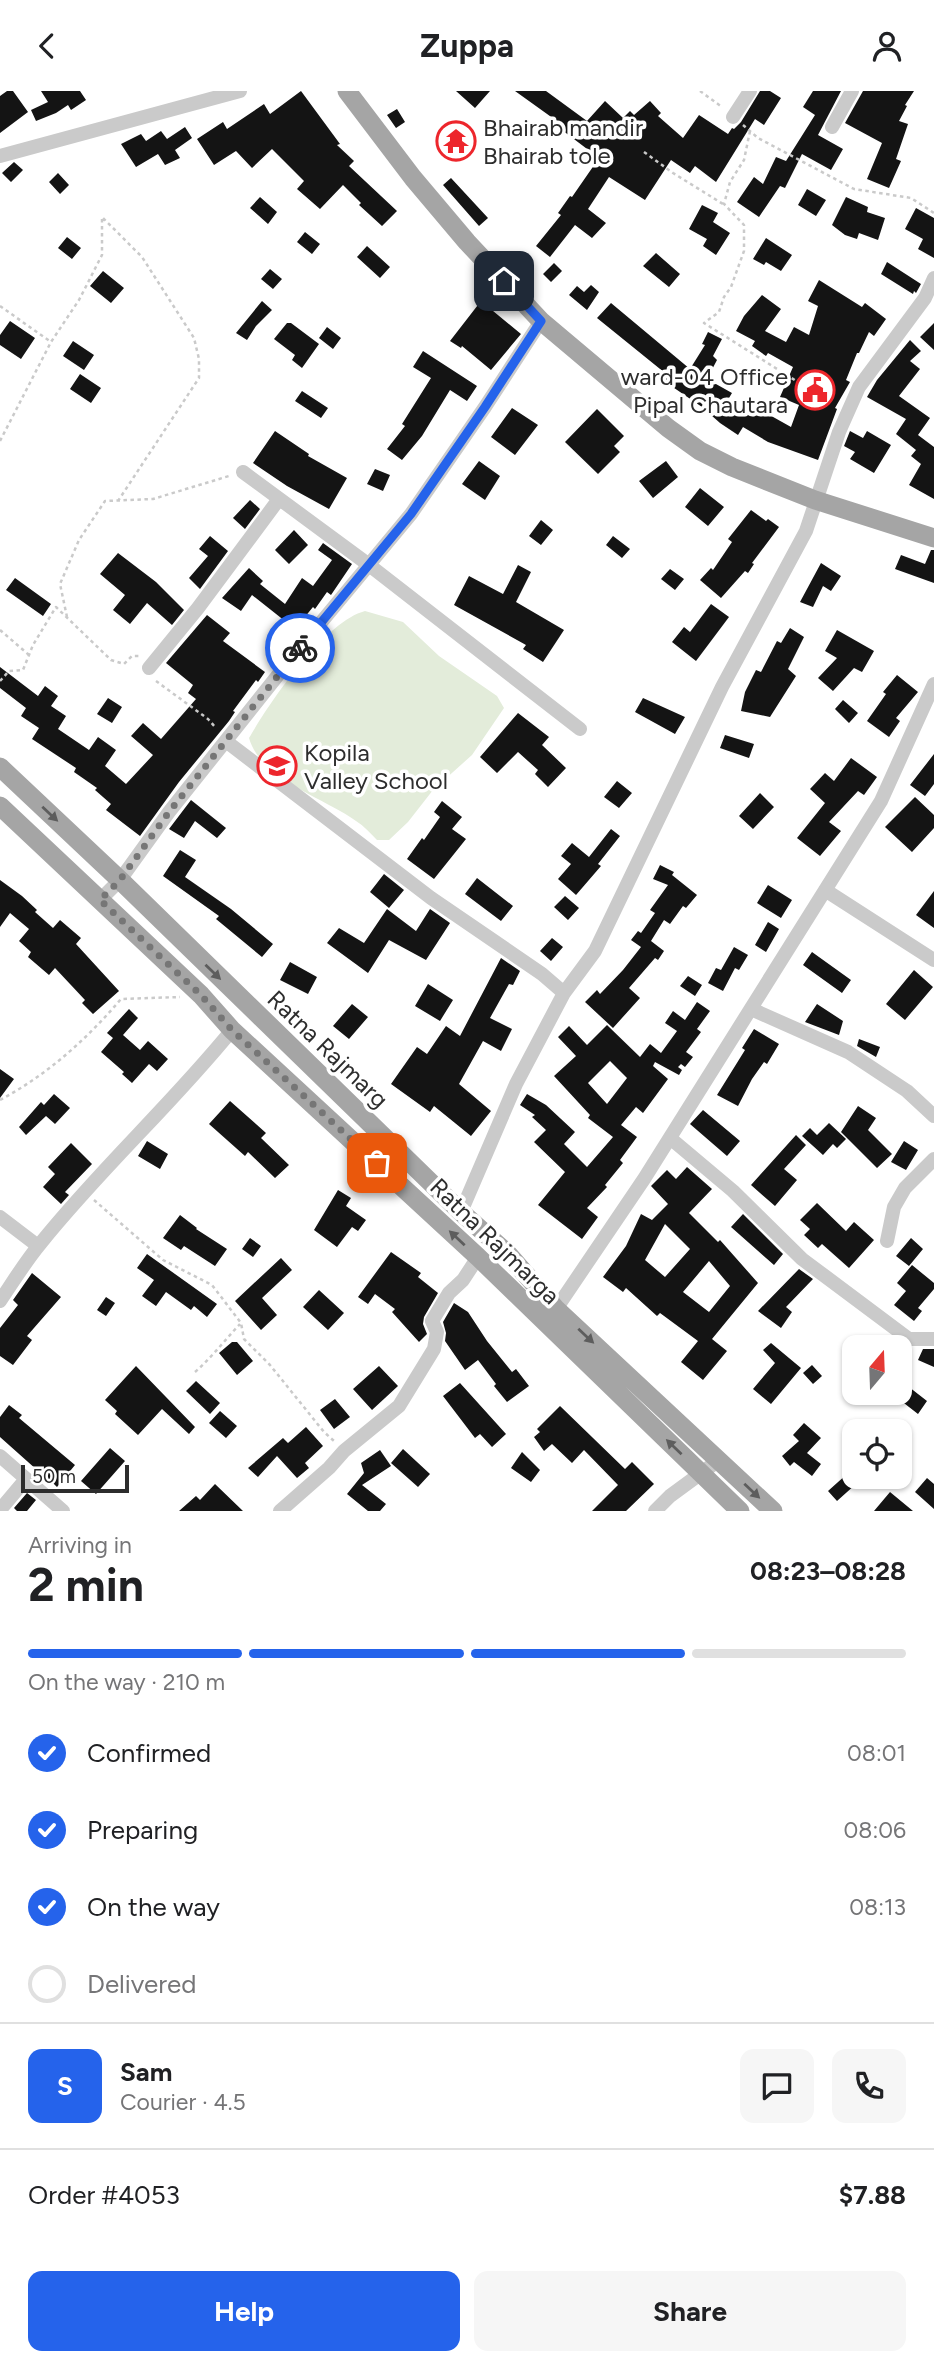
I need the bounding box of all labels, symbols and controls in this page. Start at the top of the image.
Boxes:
icon: back [28,27,66,65]
text: Zuppa [420,27,514,65]
icon: person [868,27,906,65]
place label: Bhairab mandir Bhairab tole [483,113,643,170]
temple icon: Bhairab mandir Bhairab tole [435,120,477,162]
pin [474,251,534,311]
icon: home [485,262,523,300]
place label: ward-04 Office Pipal Chautara [621,362,788,419]
public building icon: ward-04 Office Pipal Chautara [794,369,836,411]
courier [265,613,335,683]
icon: bike [281,629,319,667]
place label: Kopila Valley School [304,738,448,795]
school or university icon: Kopila Valley School [256,745,298,787]
one-way arrow [41,805,58,821]
one-way arrow [205,963,222,980]
street label: Ratna Rajmarg [262,984,394,1114]
pin [347,1133,407,1193]
icon: bag [358,1144,396,1182]
street label: Ratna Rajmarga [424,1172,566,1310]
one-way arrow [449,1230,466,1246]
one-way arrow [577,1328,595,1344]
north arrow [842,1335,912,1405]
map controls [842,1335,912,1489]
button: locate [842,1419,912,1489]
one-way arrow [665,1438,682,1455]
scale bar [21,1462,130,1494]
text: 50 m [32,1465,76,1488]
one-way arrow [743,1483,760,1499]
text: Arriving in [28,1531,132,1559]
text: 08:23–08:28 [750,1555,906,1587]
text: 2 min [28,1557,144,1613]
text: On the way · 210 m [28,1668,225,1696]
icon: check [28,1734,66,1772]
text: Confirmed [87,1737,211,1769]
text: 08:01 [847,1739,906,1767]
icon: check [28,1811,66,1849]
text: Preparing [87,1814,198,1846]
text: 08:06 [844,1816,906,1844]
icon: check [28,1888,66,1926]
text: On the way [87,1891,220,1923]
text: 08:13 [849,1893,906,1921]
text: Delivered [87,1968,196,2000]
button: chat [740,2049,814,2123]
button: phone [832,2049,906,2123]
text: Sam [120,2056,172,2088]
text: S [57,2070,73,2102]
text: Courier · 4.5 [120,2088,246,2116]
text: Order #4053 [28,2179,180,2211]
text: $7.88 [839,2179,906,2211]
button: Help [28,2271,460,2351]
button: Share [474,2271,906,2351]

